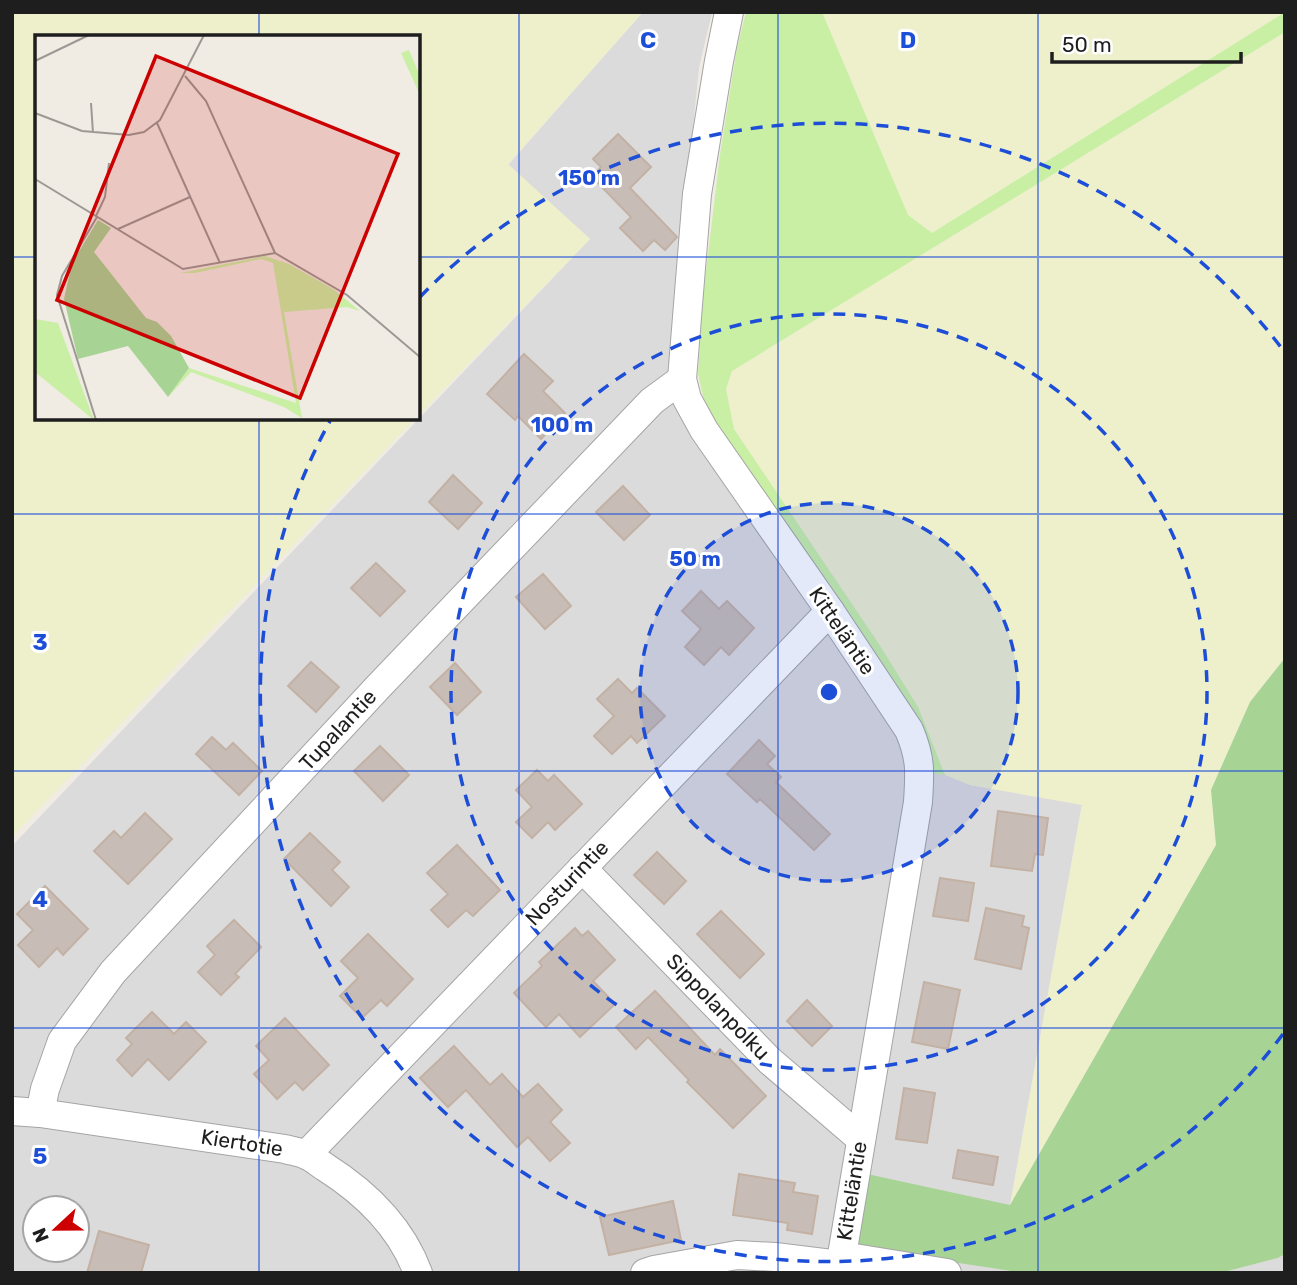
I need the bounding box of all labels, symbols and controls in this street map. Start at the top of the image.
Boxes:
scale bar [1052,21,1241,65]
text: C [640,26,656,54]
text: D [900,26,916,54]
text: 50 m [1062,32,1112,57]
inset map [35,35,420,420]
text: 150 m [558,165,620,190]
text: 100 m [531,412,593,437]
text: 50 m [669,546,721,571]
street label: Kitteläntie [804,582,881,679]
text: 3 [32,628,48,656]
centre of rings [817,680,841,704]
street label: Tupalantie [294,684,381,775]
street label: Nosturintie [520,835,613,931]
text: 4 [32,885,48,913]
street label: Sippolanpolku [662,948,775,1065]
street label: Kiertotie [199,1124,285,1161]
street label: Kitteläntie [831,1139,872,1242]
text: 5 [33,1142,48,1170]
north arrow [21,1194,91,1264]
text: N [27,1225,54,1246]

